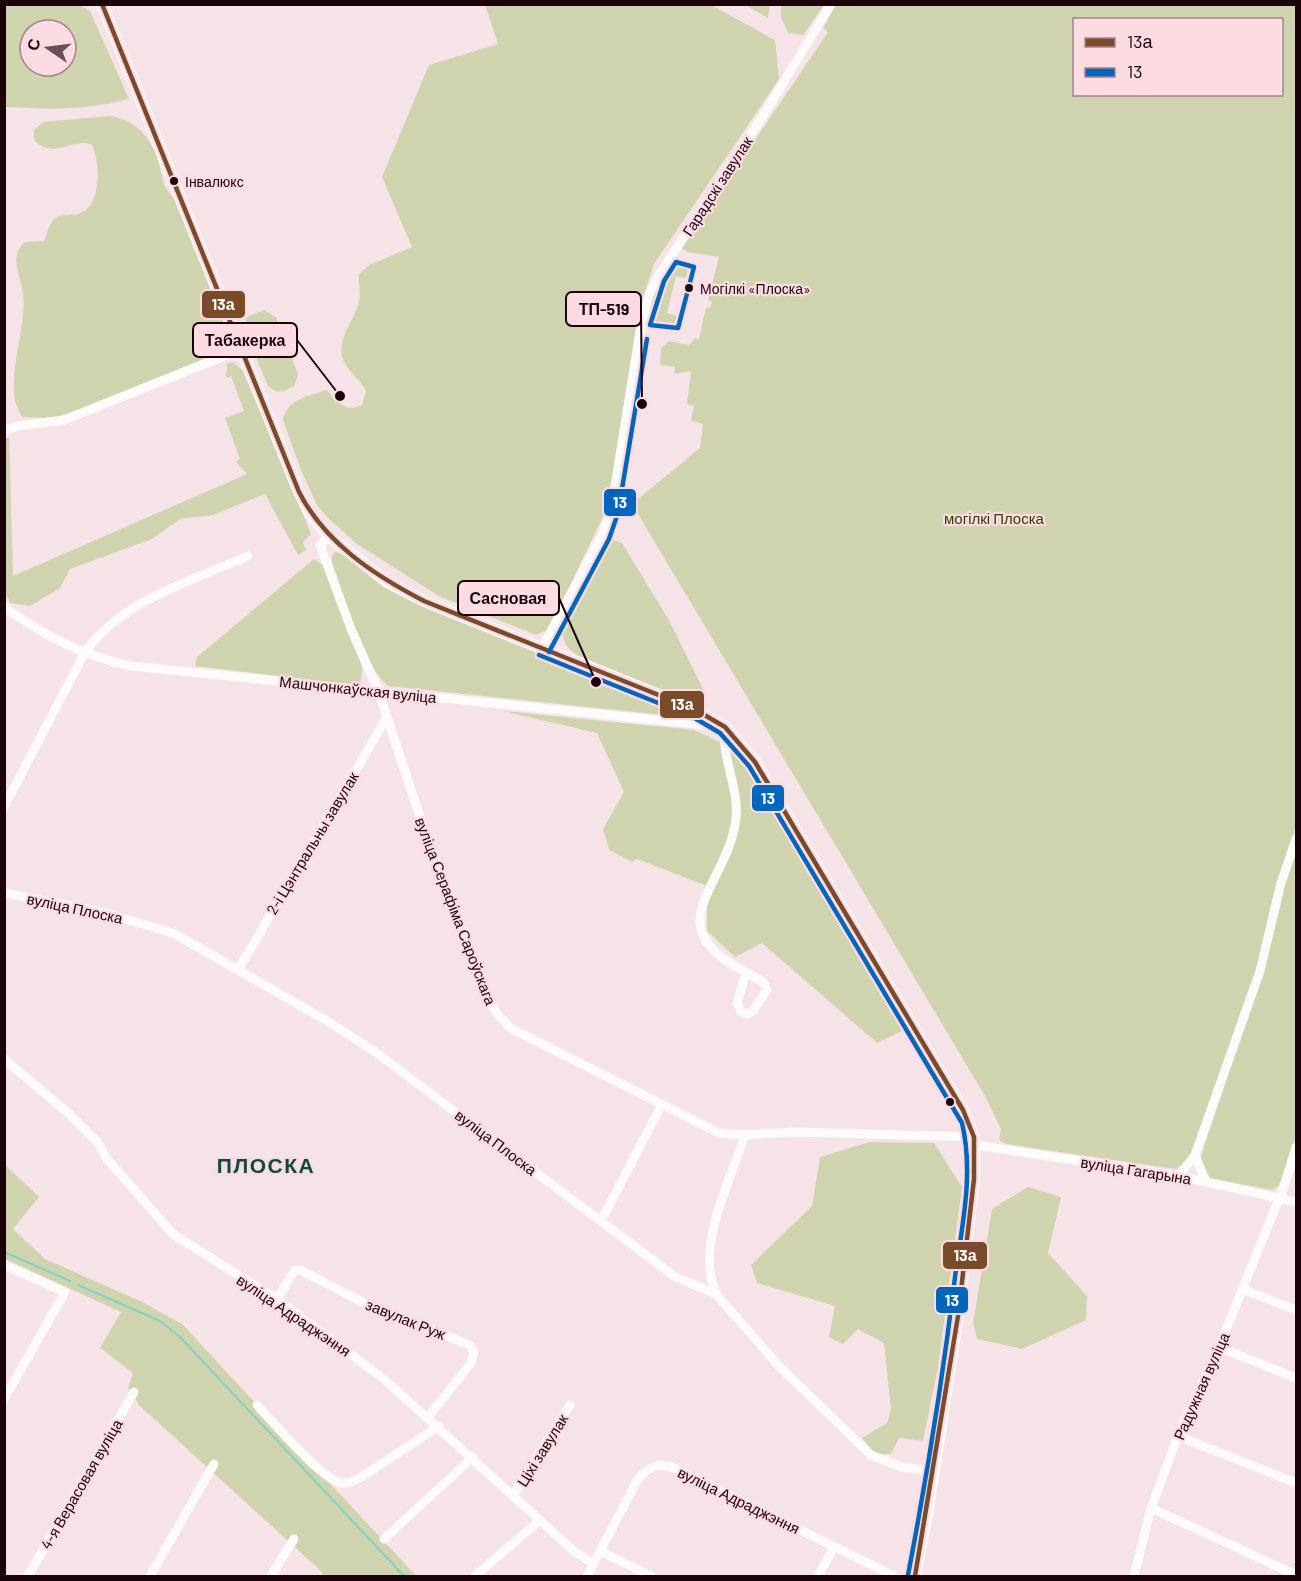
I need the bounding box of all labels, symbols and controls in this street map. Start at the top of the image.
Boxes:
north arrow [18,18,78,78]
legend [1073,18,1283,96]
text: 13а [1127,30,1154,52]
text: С [22,36,44,52]
text: 13 [1127,60,1143,82]
street label: Гарадскі завулак [678,132,756,239]
place label: Інвалюкс [185,173,244,190]
marker: Інвалюкс [168,175,180,187]
place label: Могілкі «Плоска» [700,280,811,297]
marker: Могілкі «Плоска» [683,282,695,294]
line badge: 13а [201,290,246,319]
callout: ТП-519 [566,292,641,326]
text: 13а [211,294,235,313]
text: ТП-519 [579,299,629,318]
callout: Табакерка [193,323,297,357]
text: Табакерка [205,330,285,349]
line badge: 13 [603,488,637,517]
text: 13 [613,492,627,511]
park label: могілкі Плоска [944,509,1045,527]
callout: Сасновая [458,581,559,615]
text: Сасновая [470,588,546,607]
street label: Машчонкаўская вуліца [279,672,438,706]
line badge: 13а [659,690,705,719]
text: 13а [670,694,694,713]
street label: 2-і Цэнтральны завулак [262,768,362,918]
line badge: 13 [751,784,785,812]
text: 13 [761,788,775,807]
street label: вуліца Серафіма Сароўскага [412,815,500,1008]
street label: вуліца Плоска [25,889,125,927]
unlabelled marker [944,1096,956,1108]
street label: вуліца Плоска [452,1105,541,1179]
district label: ПЛОСКА [217,1152,315,1177]
street label: вуліца Гагарына [1079,1152,1193,1188]
line badge: 13а [942,1241,988,1270]
text: 13а [953,1245,977,1264]
street label: вуліца Адраджэння [234,1270,354,1360]
line badge: 13 [935,1286,969,1314]
text: 13 [945,1290,959,1309]
street label: завулак Руж [363,1295,449,1343]
street label: Радужная вуліца [1169,1329,1233,1443]
street label: Ціхі завулак [513,1410,572,1490]
street label: 4-я Верасовая вуліца [36,1415,126,1552]
street label: вуліца Адраджэння [675,1463,803,1537]

